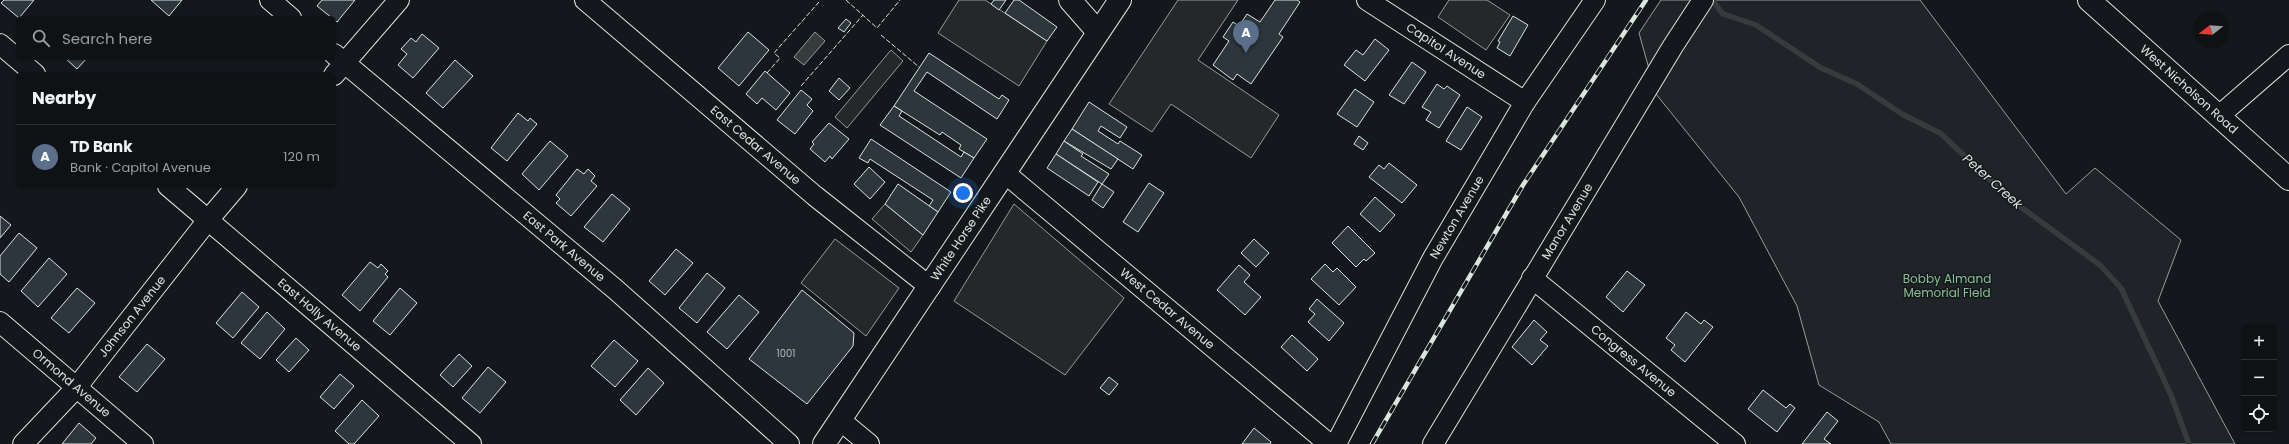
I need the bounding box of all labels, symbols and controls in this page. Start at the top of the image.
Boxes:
north arrow [2193,12,2229,48]
search box [16,16,336,60]
street label: Capitol Avenue [1403,19,1489,83]
pin: A [1233,20,1259,53]
icon: search [30,27,52,49]
text: Search here [62,28,152,49]
street label: West Nicholson Road [2137,41,2242,137]
text: Nearby [32,86,96,110]
street label: East Cedar Avenue [707,101,805,188]
text: TD Bank [70,136,132,157]
text: A [40,147,50,166]
text: 120 m [283,147,320,166]
water label: Peter Creek [1959,149,2028,214]
text: Bank · Capitol Avenue [70,158,211,177]
street label: Newton Avenue [1425,172,1488,262]
street label: Manor Avenue [1537,180,1596,263]
your location [953,183,973,203]
street label: White Horse Pike [926,193,995,284]
street label: East Park Avenue [520,207,609,285]
street label: West Cedar Avenue [1116,264,1218,353]
park label: Bobby Almand Memorial Field [1903,270,1991,301]
street label: Johnson Avenue [94,272,169,361]
street label: East Holly Avenue [274,274,365,355]
street label: Congress Avenue [1587,321,1680,401]
map controls [2241,324,2277,432]
button: + [2241,324,2277,360]
street label: Ormond Avenue [29,344,115,421]
house number: 1001 [777,346,795,361]
button: − [2241,360,2277,396]
button: locate [2241,396,2277,432]

